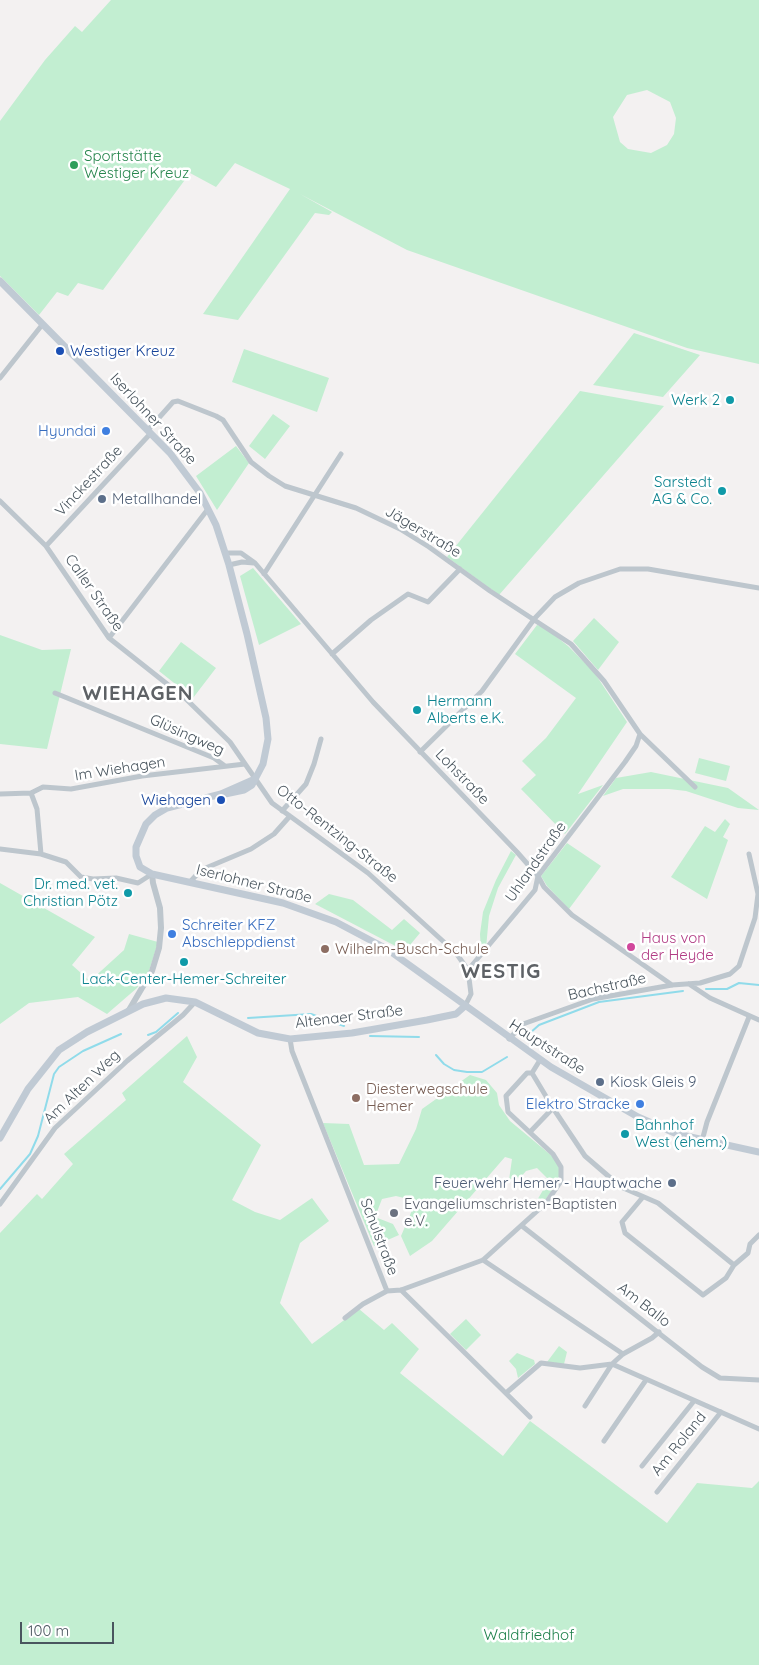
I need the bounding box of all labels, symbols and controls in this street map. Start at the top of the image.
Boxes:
place label: Sportstätte Westiger Kreuz [84,147,189,182]
marker: Sportstätte Westiger Kreuz [68,159,80,171]
place label: Westiger Kreuz [70,342,175,360]
marker: Westiger Kreuz [54,345,66,357]
street label: Iserlohner Straße [106,369,200,469]
place label: Werk 2 [671,391,720,409]
marker: Werk 2 [724,394,736,406]
place label: Hyundai [38,422,96,440]
marker: Hyundai [100,425,112,437]
street label: Vinckestraße [52,442,126,520]
place label: Sarstedt AG & Co. [652,473,712,508]
marker: Sarstedt AG & Co. [716,485,728,497]
place label: Metallhandel [112,490,201,508]
marker: Metallhandel [96,493,108,505]
street label: Jägerstraße [382,502,464,562]
street label: Caller Straße [61,551,127,635]
district label: WIEHAGEN [82,682,194,706]
place label: Hermann Alberts e.K. [427,692,504,727]
marker: Hermann Alberts e.K. [411,704,423,716]
street label: Glüsingweg [147,711,227,759]
street label: Lohstraße [431,746,493,808]
street label: Im Wiehagen [73,753,167,785]
street label: Otto-Rentzing-Straße [273,781,401,887]
place label: Wiehagen [141,791,211,809]
marker: Wiehagen [215,794,227,806]
street label: Uhlandstraße [502,818,570,906]
street label: Iserlohner Straße [194,861,314,907]
place label: Dr. med. vet. Christian Pötz [23,875,118,910]
marker: Dr. med. vet. Christian Pötz [122,887,134,899]
place label: Schreiter KFZ Abschleppdienst [182,916,296,951]
marker: Schreiter KFZ Abschleppdienst [166,928,178,940]
place label: Haus von der Heyde [641,929,714,964]
place label: Wilhelm-Busch-Schule [335,940,489,958]
marker: Haus von der Heyde [625,941,637,953]
marker: Wilhelm-Busch-Schule [319,943,331,955]
marker: Lack-Center-Hemer-Schreiter [178,956,190,968]
district label: WESTIG [460,960,542,984]
street label: Bachstraße [566,969,648,1005]
place label: Lack-Center-Hemer-Schreiter [82,970,286,988]
street label: Altenaer Straße [294,1001,404,1033]
street label: Hauptstraße [506,1016,588,1078]
street label: Am Alten Weg [40,1046,124,1128]
place label: Kiosk Gleis 9 [610,1073,696,1091]
marker: Kiosk Gleis 9 [594,1076,606,1088]
place label: Diesterwegschule Hemer [366,1080,488,1115]
marker: Diesterwegschule Hemer [350,1092,362,1104]
place label: Elektro Stracke [526,1095,630,1113]
marker: Elektro Stracke [634,1098,646,1110]
place label: Bahnhof West (ehem.) [635,1116,727,1151]
marker: Bahnhof West (ehem.) [619,1128,631,1140]
place label: Feuerwehr Hemer - Hauptwache [434,1174,662,1192]
marker: Feuerwehr Hemer - Hauptwache [666,1177,678,1189]
place label: Evangeliumschristen-Baptisten e.V. [404,1195,617,1230]
street label: Schulstraße [356,1196,402,1278]
marker: Evangeliumschristen-Baptisten e.V. [388,1207,400,1219]
street label: Am Ballo [614,1279,674,1331]
street label: Am Roland [648,1408,710,1480]
scale bar [22,1612,116,1644]
text: 100 m [28,1621,69,1640]
park label: Waldfriedhof [484,1626,574,1644]

